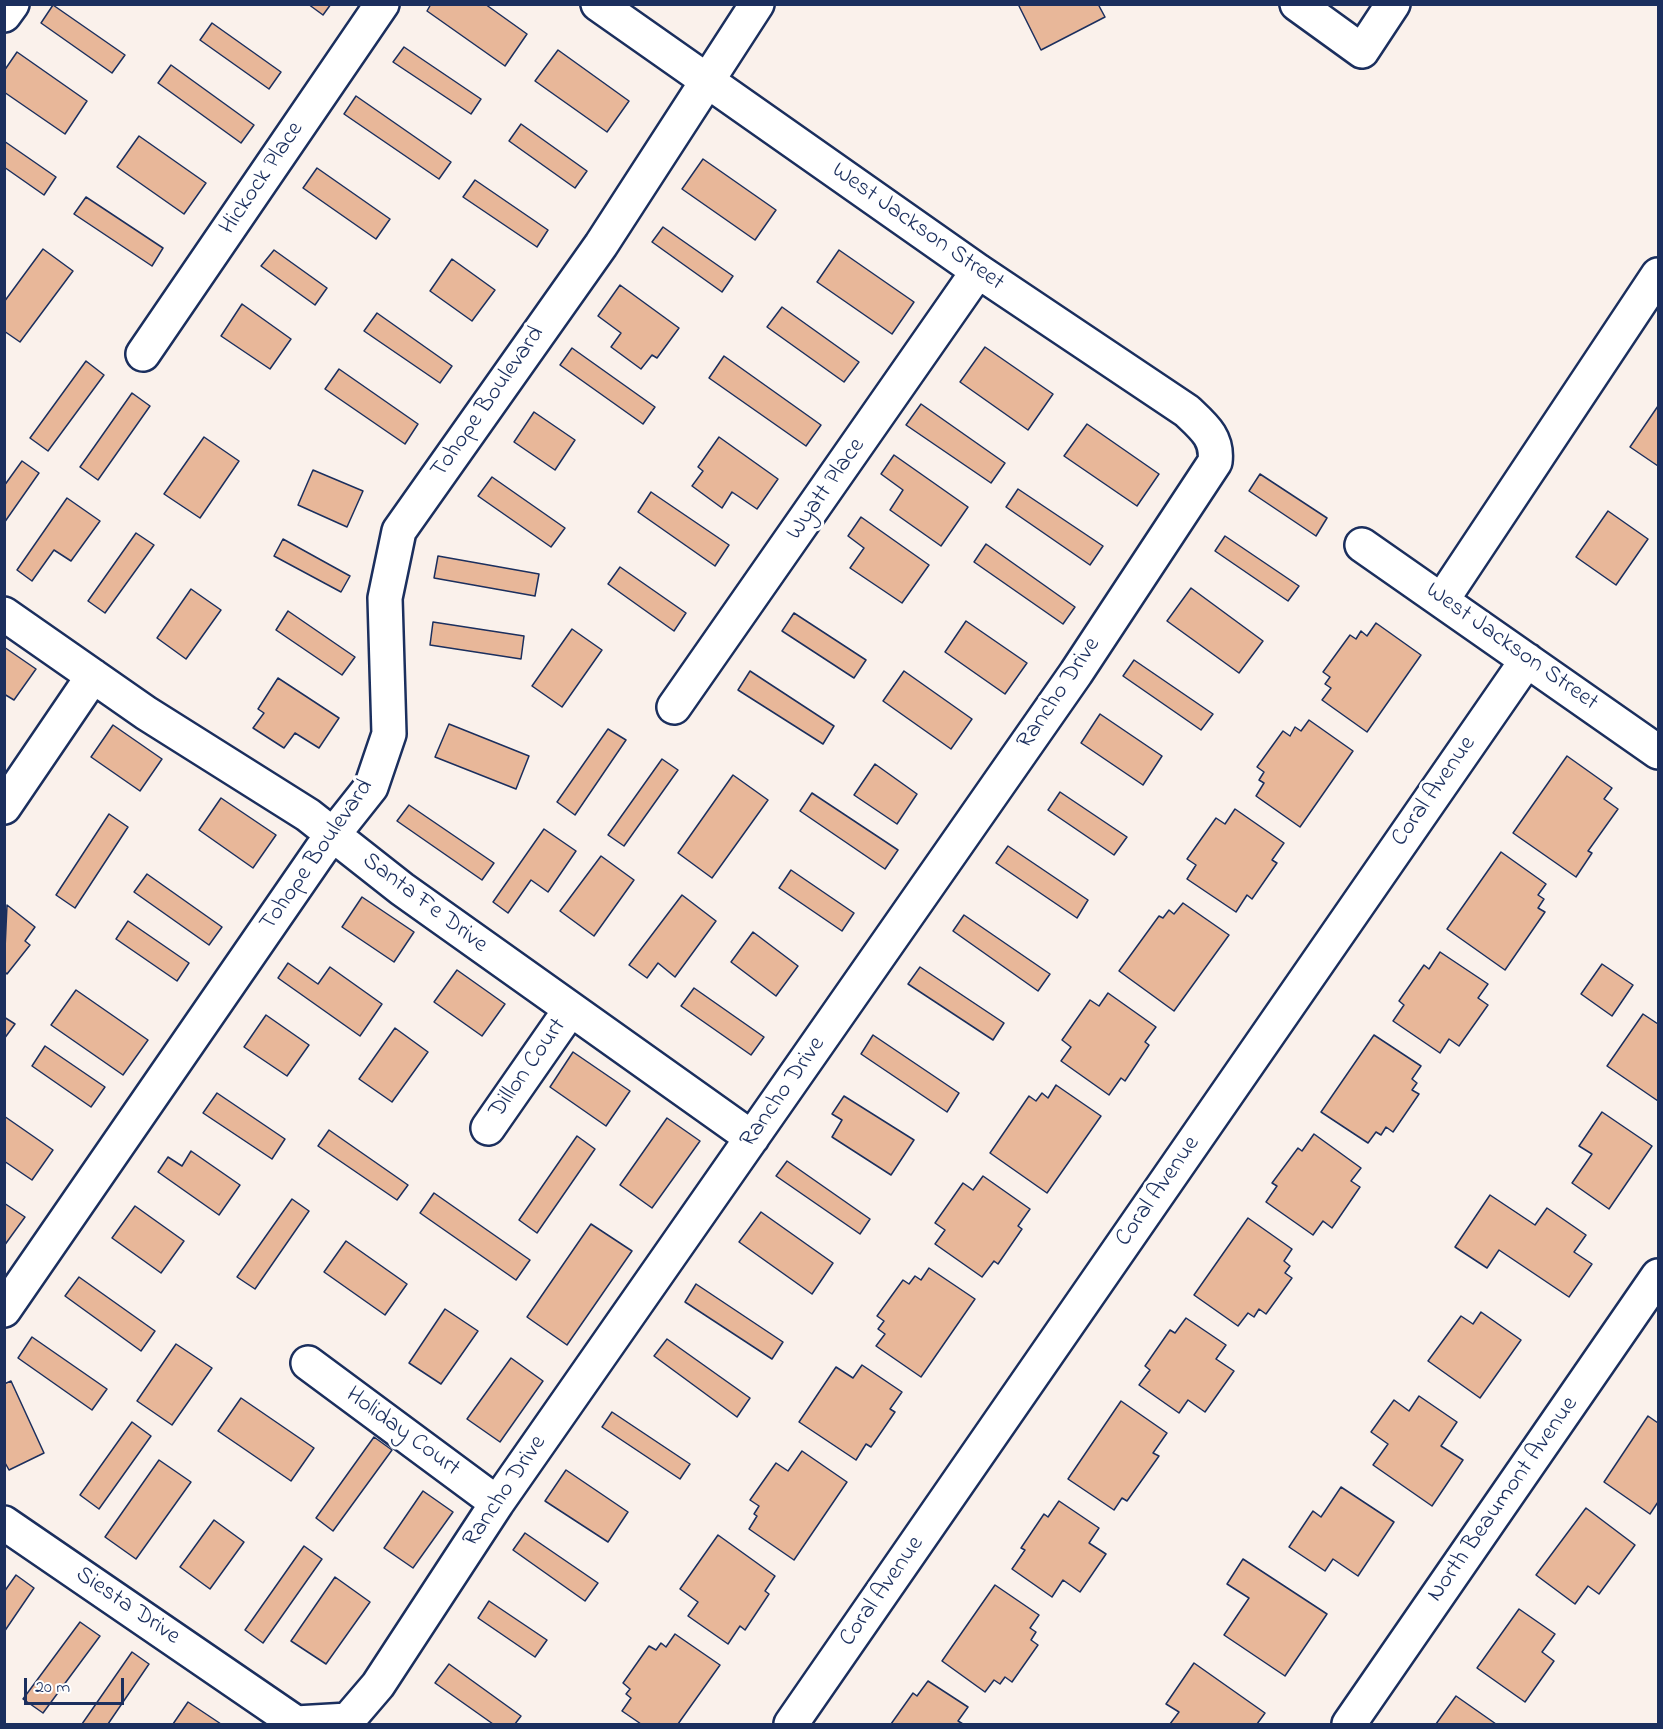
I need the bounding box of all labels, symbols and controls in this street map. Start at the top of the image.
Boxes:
street label: Hickock Place [215,117,311,241]
street label: West Jackson Street [825,158,1009,298]
street label: Tohope Boulevard [426,322,552,484]
street label: Wyatt Place [781,433,873,547]
street label: West Jackson Street [1419,578,1603,718]
street label: Rancho Drive [1012,633,1108,755]
street label: Coral Avenue [1387,731,1483,853]
street label: Tohope Boulevard [255,775,381,937]
street label: Santa Fe Drive [356,847,492,961]
street label: Dillon Court [484,1014,574,1124]
street label: Rancho Drive [735,1032,833,1154]
street label: Coral Avenue [1111,1131,1207,1253]
street label: Holiday Court [339,1382,465,1484]
street label: North Beaumont Avenue [1422,1392,1586,1608]
street label: Rancho Drive [458,1431,554,1553]
street label: Coral Avenue [835,1531,931,1653]
street label: Siesta Drive [69,1562,185,1652]
scale bar [27,1666,128,1704]
text: 20 m [35,1675,70,1701]

